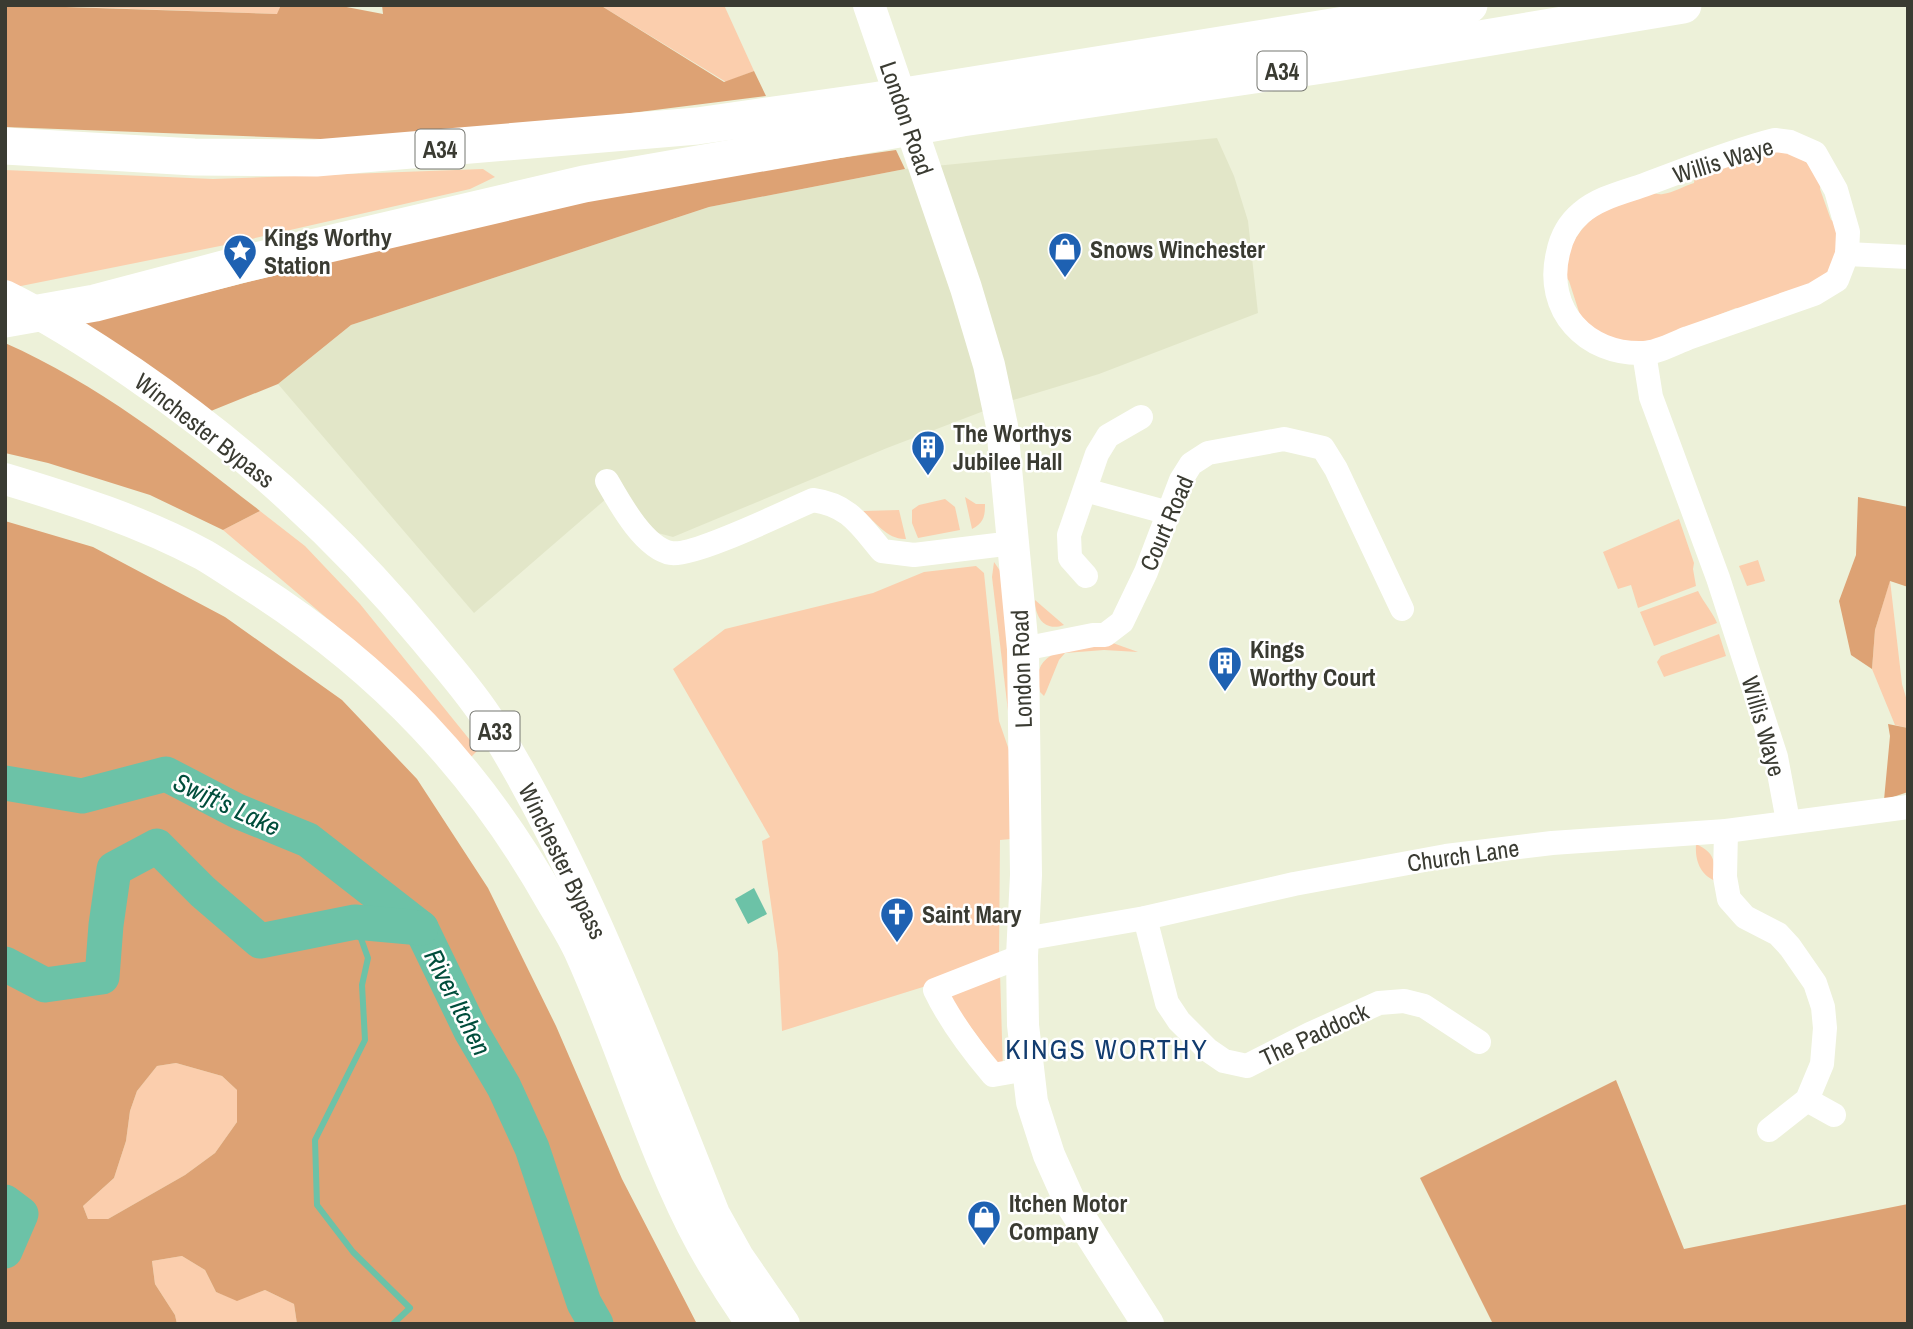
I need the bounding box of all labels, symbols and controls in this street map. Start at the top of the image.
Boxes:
road number: A34 [1258,52,1306,90]
street label: London Road [873,57,941,179]
road number: A34 [416,130,464,168]
street label: Willis Waye [1669,130,1777,190]
place label: Kings Worthy Station [264,221,392,281]
shop icon: Snows Winchester [1046,230,1084,279]
place icon: Kings Worthy Station [221,232,259,281]
place label: Snows Winchester [1090,233,1265,265]
street label: Winchester Bypass [128,365,282,495]
place label: The Worthys Jubilee Hall [953,417,1072,477]
building icon: The Worthys Jubilee Hall [909,428,947,477]
street label: Court Road [1132,470,1200,576]
street label: London Road [1003,609,1039,729]
place label: Kings Worthy Court [1250,633,1376,693]
building icon: Kings Worthy Court [1206,644,1244,693]
street label: Willis Waye [1734,672,1794,780]
road number: A33 [470,712,520,750]
water label: Swift's Lake [168,764,286,844]
street label: Winchester Bypass [511,778,615,944]
street label: Church Lane [1405,831,1521,879]
church icon: Saint Mary [878,895,916,944]
place label: Saint Mary [922,898,1022,930]
water label: River Itchen [416,943,500,1061]
street label: The Paddock [1255,995,1373,1073]
district label: KINGS WORTHY [1005,1030,1209,1068]
place label: Itchen Motor Company [1009,1187,1127,1247]
shop icon: Itchen Motor Company [965,1198,1003,1247]

